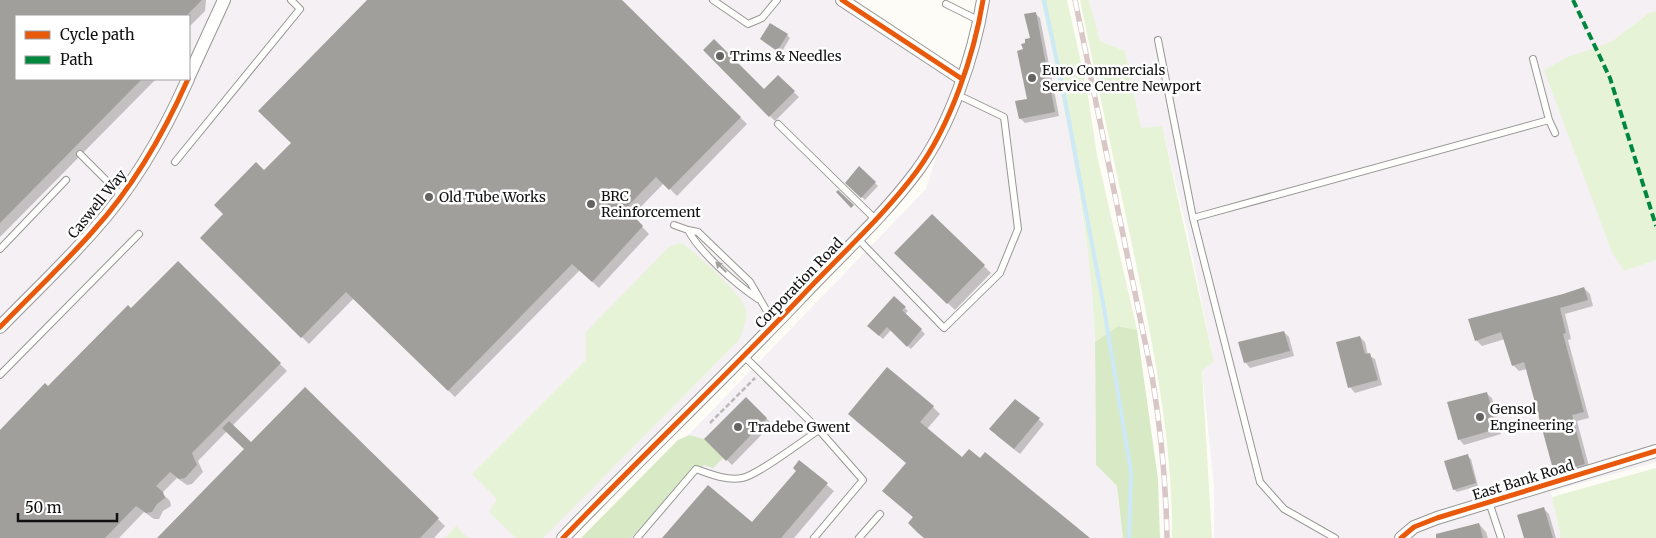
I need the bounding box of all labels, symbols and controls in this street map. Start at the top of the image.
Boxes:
legend [15,15,190,80]
text: Cycle path [60,25,135,44]
place label: Trims & Needles [730,47,842,65]
text: Path [60,50,93,69]
marker: Trims & Needles [714,50,726,62]
place label: Euro Commercials Service Centre Newport [1042,61,1202,95]
marker: Euro Commercials Service Centre Newport [1026,72,1038,84]
street label: Caswell Way [64,165,131,242]
place label: BRC Reinforcement [601,187,701,221]
place label: Old Tube Works [439,188,546,206]
marker: Old Tube Works [423,191,435,203]
marker: BRC Reinforcement [585,198,597,210]
street label: Corporation Road [751,234,847,332]
one-way arrow [715,261,727,273]
place label: Gensol Engineering [1490,400,1574,434]
marker: Gensol Engineering [1474,411,1486,423]
place label: Tradebe Gwent [748,418,851,436]
marker: Tradebe Gwent [732,421,744,433]
street label: East Bank Road [1470,456,1576,504]
scale bar [18,490,116,522]
text: 50 m [25,498,62,517]

